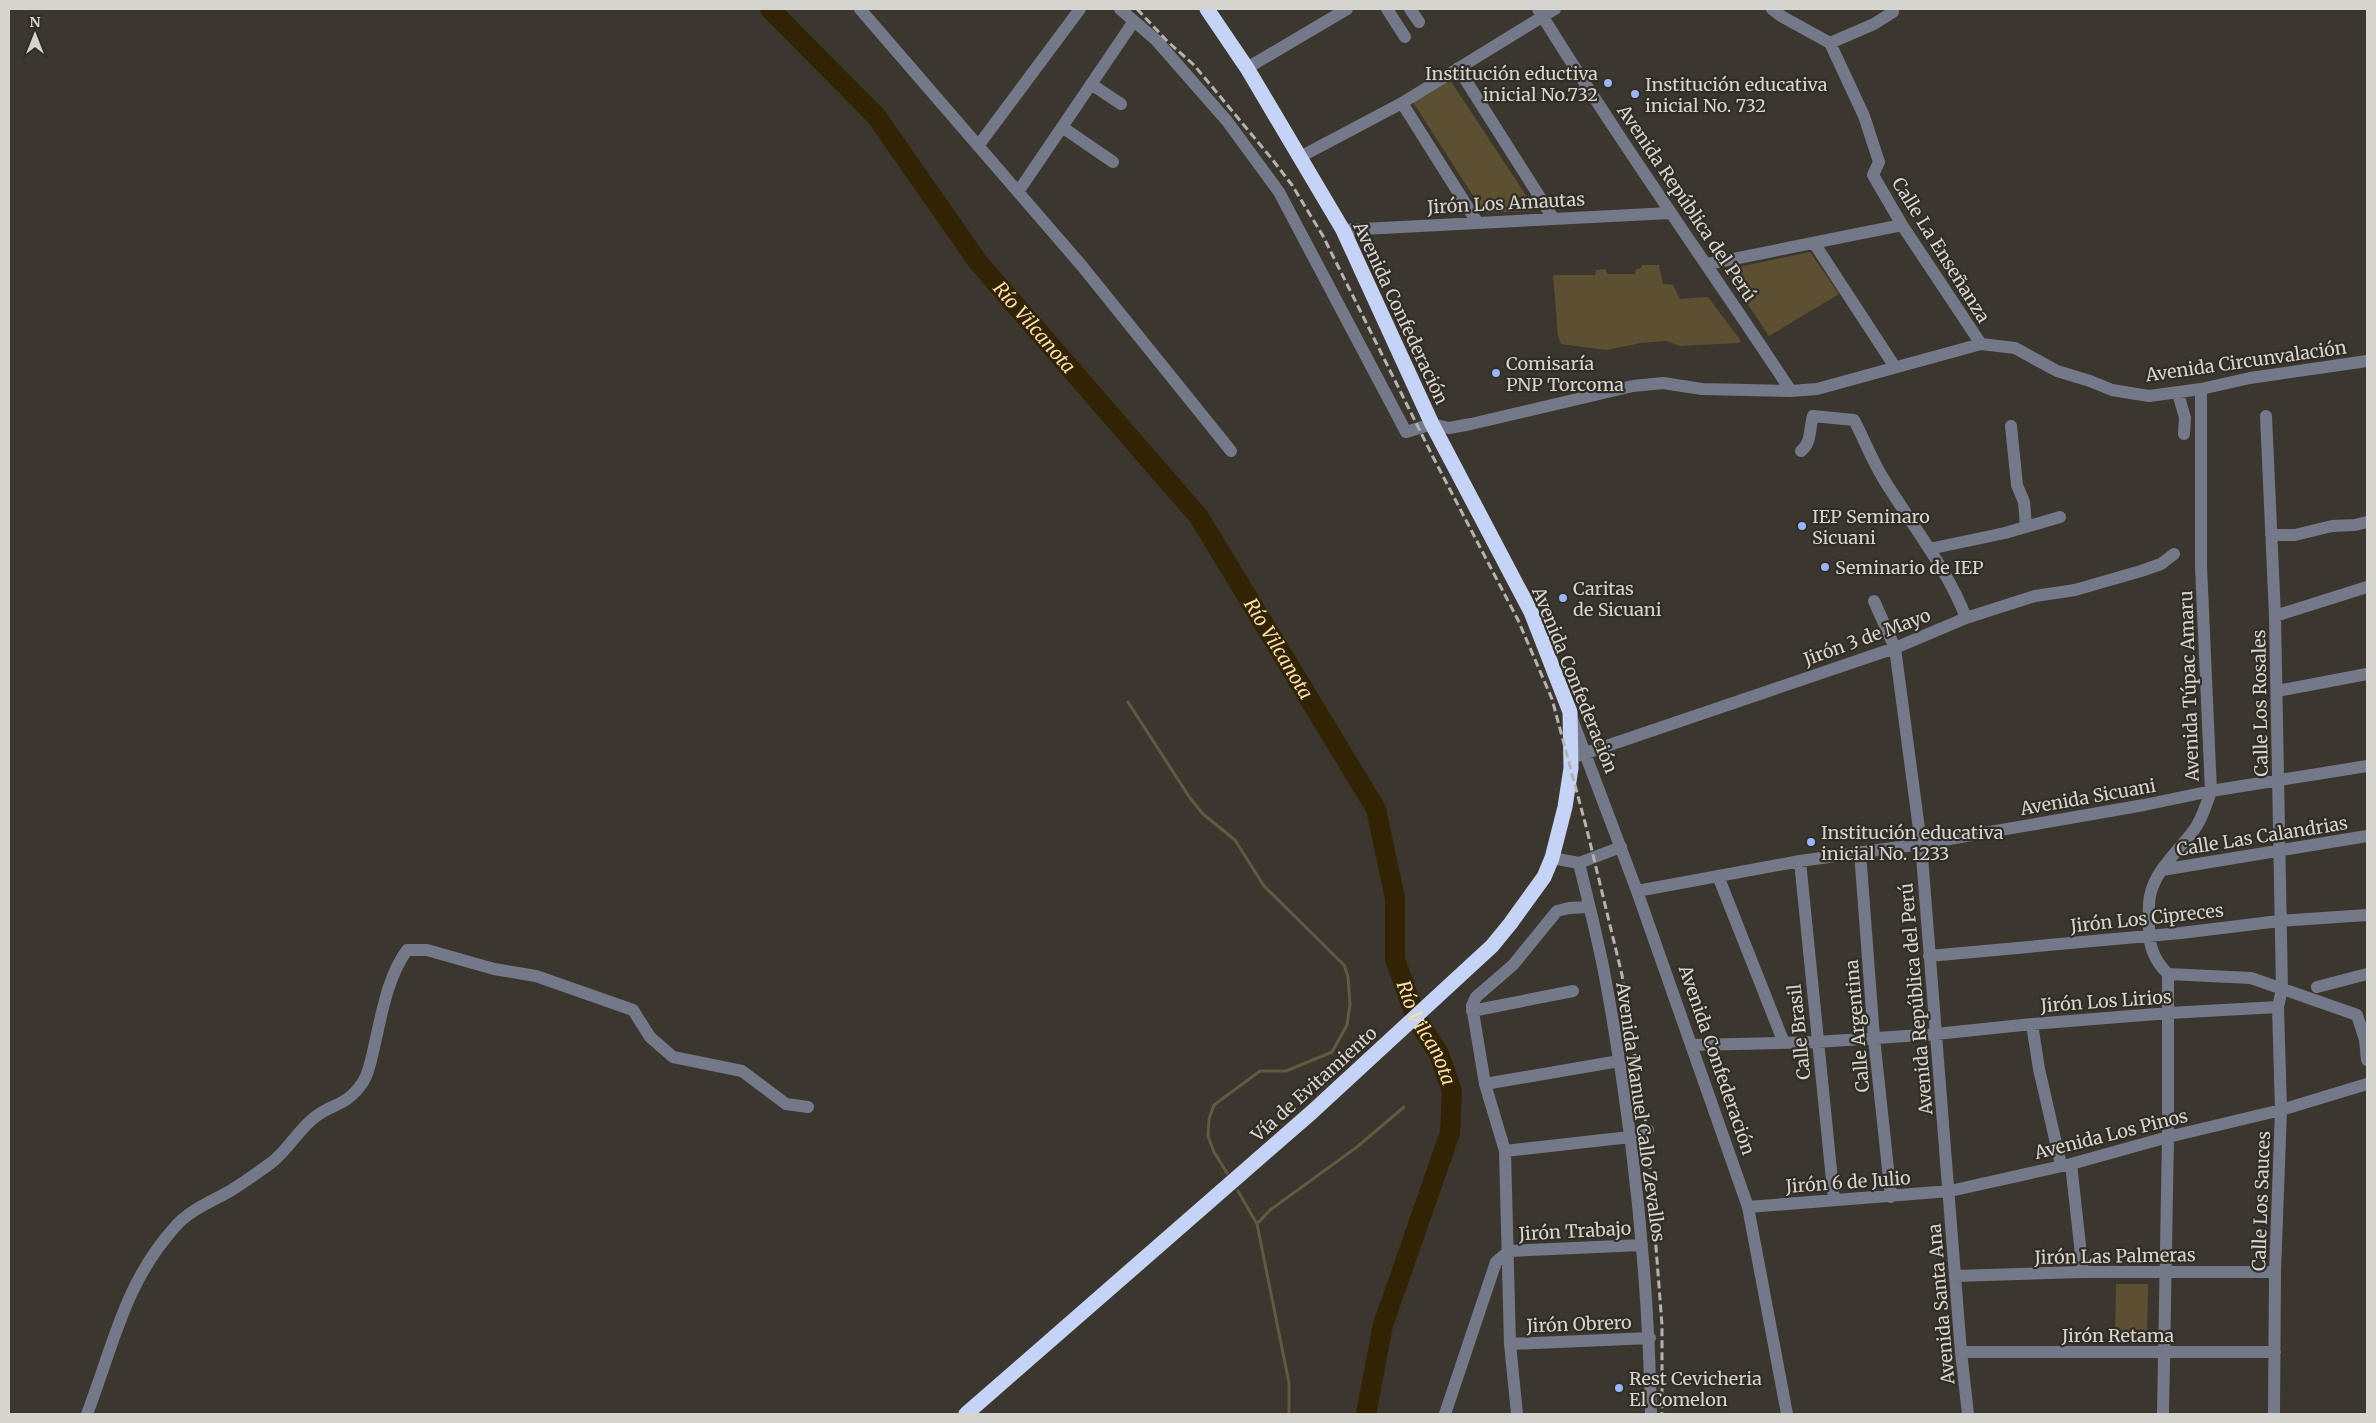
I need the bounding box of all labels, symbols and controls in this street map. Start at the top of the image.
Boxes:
north arrow [10,10,60,60]
text: N [29,13,41,31]
place label: Institución eductiva inicial No.732 [1425,62,1598,106]
place label: Institución educativa inicial No. 732 [1645,73,1828,117]
marker: Institución eductiva inicial No.732 [1602,77,1614,89]
marker: Institución educativa inicial No. 732 [1629,88,1641,100]
street label: Avenida República del Perú [1612,99,1762,306]
street label: Calle La Enseñanza [1887,173,1995,327]
street label: Jirón Los Amautas [1425,187,1586,219]
street label: Avenida Confederación [1348,217,1453,408]
water label: Río Vilcanota [988,276,1081,378]
street label: Avenida Circunvalación [2143,335,2348,387]
place label: Comisaría PNP Torcoma [1506,352,1624,396]
marker: Comisaría PNP Torcoma [1490,367,1502,379]
place label: IEP Seminaro Sicuani [1812,505,1930,549]
marker: IEP Seminaro Sicuani [1796,520,1808,532]
place label: Seminario de IEP [1835,556,1984,579]
marker: Seminario de IEP [1819,561,1831,573]
place label: Caritas de Sicuani [1573,577,1662,621]
street label: Avenida Confederación [1527,583,1623,777]
street label: Avenida Túpac Amaru [2174,590,2204,783]
marker: Caritas de Sicuani [1557,592,1569,604]
water label: Río Vilcanota [1239,594,1319,704]
street label: Jirón 3 de Mayo [1799,603,1934,671]
street label: Calle Los Rosales [2247,629,2273,777]
street label: Avenida Sicuani [2017,774,2158,820]
street label: Calle Las Calandrias [2175,811,2349,861]
place label: Institución educativa inicial No. 1233 [1821,821,2004,865]
marker: Institución educativa inicial No. 1233 [1805,836,1817,848]
street label: Avenida República del Perú [1894,882,1938,1117]
street label: Jirón Los Cipreces [2068,898,2225,938]
street label: Calle Argentina [1840,958,1874,1093]
street label: Avenida Confederación [1673,961,1760,1158]
water label: Río Vilcanota [1392,977,1461,1088]
street label: Avenida Manuel Callo Zevallos [1611,980,1671,1243]
street label: Calle Brasil [1782,983,1815,1081]
street label: Jirón Los Lirios [2039,985,2172,1017]
street label: Vía de Evitamiento [1246,1021,1382,1147]
street label: Avenida Los Pinos [2031,1104,2190,1164]
street label: Calle Los Sauces [2247,1130,2275,1272]
street label: Jirón 6 de Julio [1784,1166,1911,1198]
street label: Jirón Trabajo [1517,1217,1632,1245]
street label: Avenida Santa Ana [1922,1222,1960,1386]
street label: Jirón Las Palmeras [2033,1243,2196,1269]
street label: Jirón Obrero [1525,1311,1632,1337]
street label: Jirón Retama [2061,1324,2175,1347]
place label: Rest Cevicheria El Comelon [1629,1367,1762,1411]
marker: Rest Cevicheria El Comelon [1613,1382,1625,1394]

